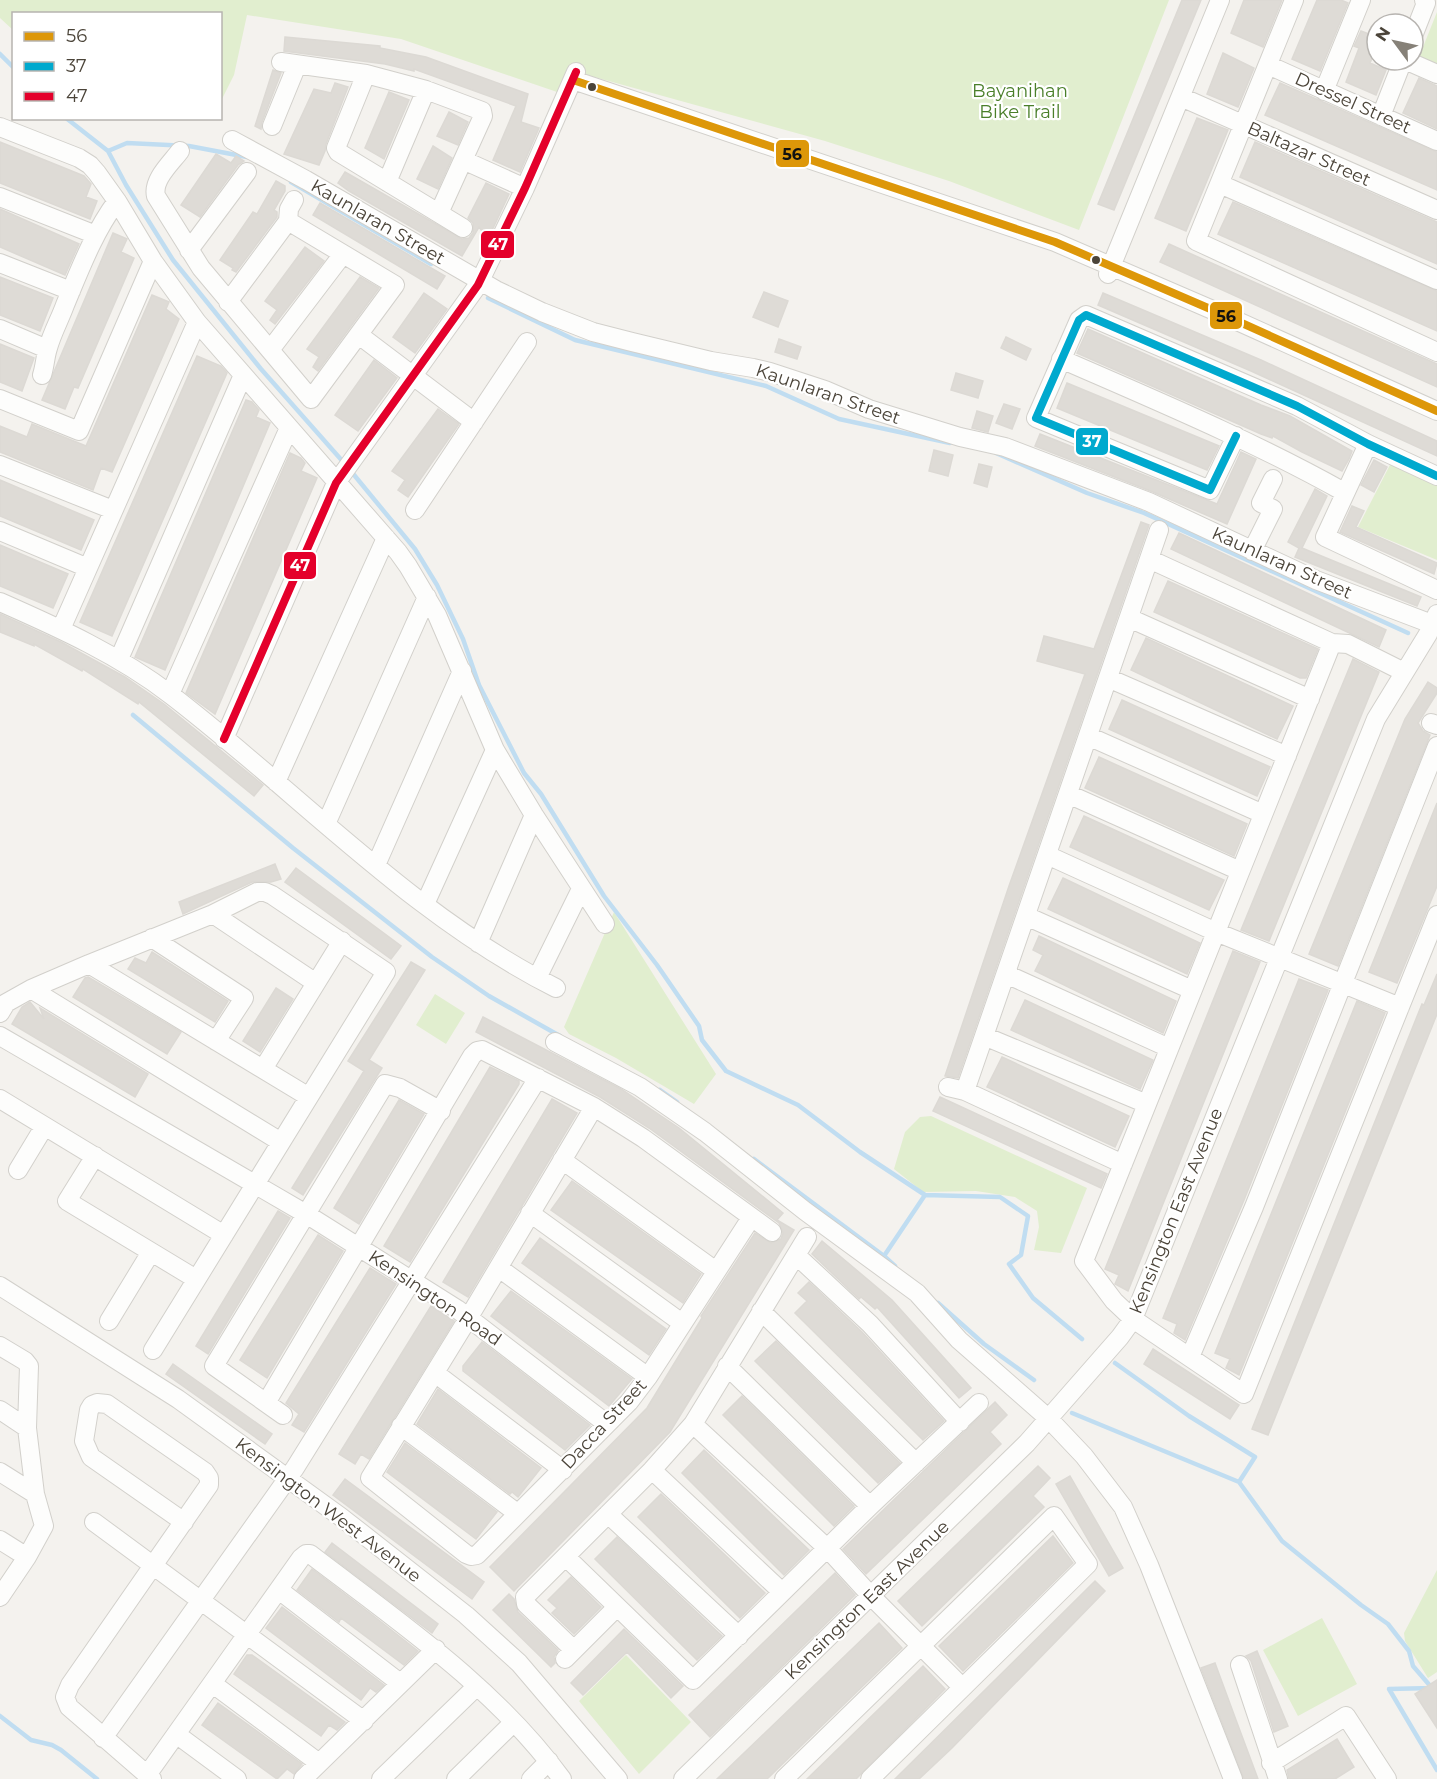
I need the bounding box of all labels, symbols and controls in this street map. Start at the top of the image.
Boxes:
legend [12,12,222,120]
north arrow [1365,12,1425,72]
text: N [1371,24,1394,45]
text: 56 [66,25,87,47]
text: 37 [66,55,87,77]
street label: Dressel Street [1291,67,1415,139]
park label: Bayanihan Bike Trail [972,80,1068,123]
unlabelled marker [586,81,598,93]
text: 47 [66,85,88,107]
street label: Baltazar Street [1244,117,1374,191]
line badge: 56 [775,139,810,168]
text: 56 [782,145,802,164]
street label: Kaunlaran Street [307,175,449,269]
line badge: 47 [480,230,515,259]
text: 47 [488,235,508,254]
unlabelled marker [1090,254,1102,266]
line badge: 56 [1209,301,1243,330]
text: 56 [1216,307,1236,326]
street label: Kaunlaran Street [753,359,903,429]
line badge: 37 [1075,427,1109,456]
text: 37 [1081,432,1102,451]
street label: Kaunlaran Street [1208,522,1356,604]
line badge: 47 [283,551,317,580]
text: 47 [290,556,310,575]
street label: Kensington East Avenue [1125,1105,1227,1317]
street label: Kensington Road [364,1245,506,1351]
street label: Dacca Street [557,1374,651,1474]
street label: Kensington West Avenue [231,1433,425,1587]
street label: Kensington East Avenue [780,1516,954,1684]

